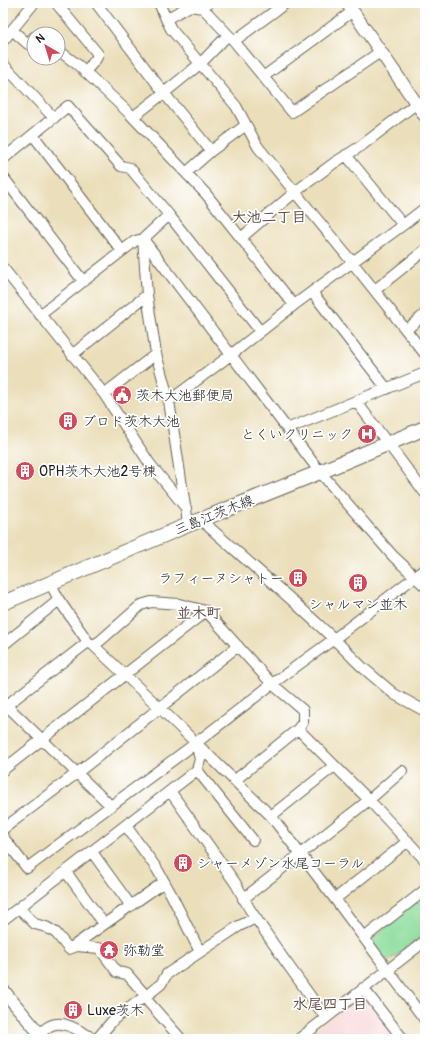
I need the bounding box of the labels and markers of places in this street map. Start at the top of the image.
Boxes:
public building icon: 茨木大池郵便局 [111,384,133,406]
place label: 茨木大池郵便局 [136,387,234,404]
building icon: ブロド茨木大池 [57,410,79,432]
place label: ブロド茨木大池 [82,413,180,430]
hospital icon: とくいクリニック [356,423,378,445]
place label: とくいクリニック [241,426,353,443]
building icon: OPH茨木大池2号棟 [14,460,36,482]
place label: OPH茨木大池2号棟 [39,463,157,480]
building icon: ラフィーヌシャトー [287,567,309,589]
place label: ラフィーヌシャトー [159,570,284,587]
building icon: シャルマン並木 [347,572,369,594]
place label: シャルマン並木 [309,596,407,613]
building icon: シャーメゾン水尾コーラル [172,852,194,874]
place label: シャーメゾン水尾コーラル [197,855,364,872]
temple icon: 弥勒堂 [98,939,120,961]
place label: 弥勒堂 [123,942,165,959]
building icon: Luxe茨木 [62,999,84,1021]
place label: Luxe茨木 [87,1002,144,1019]

